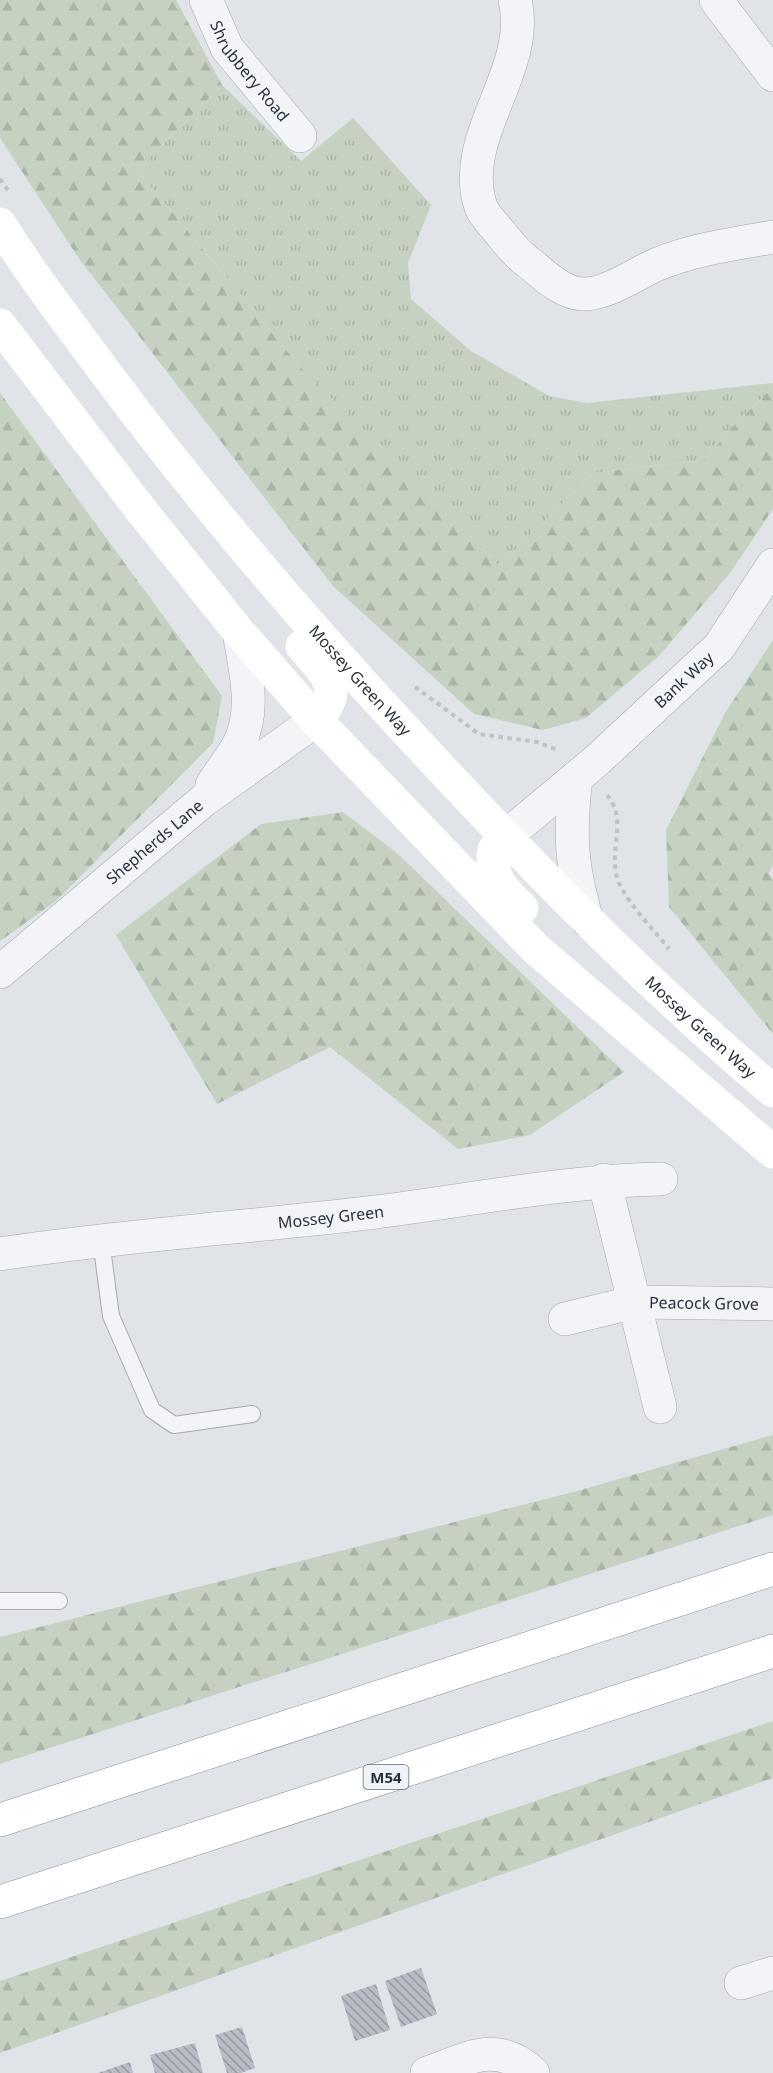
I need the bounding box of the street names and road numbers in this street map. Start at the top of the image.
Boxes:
street label: Shrubbery Road [205,17,294,126]
street label: Mossey Green Way [304,620,417,741]
street label: Bank Way [649,646,719,713]
street label: Shepherds Lane [101,794,208,889]
street label: Mossey Green Way [641,971,761,1083]
street label: Mossey Green [277,1200,385,1234]
street label: Peacock Grove [649,1291,759,1315]
road number: M54 [364,1765,408,1789]

